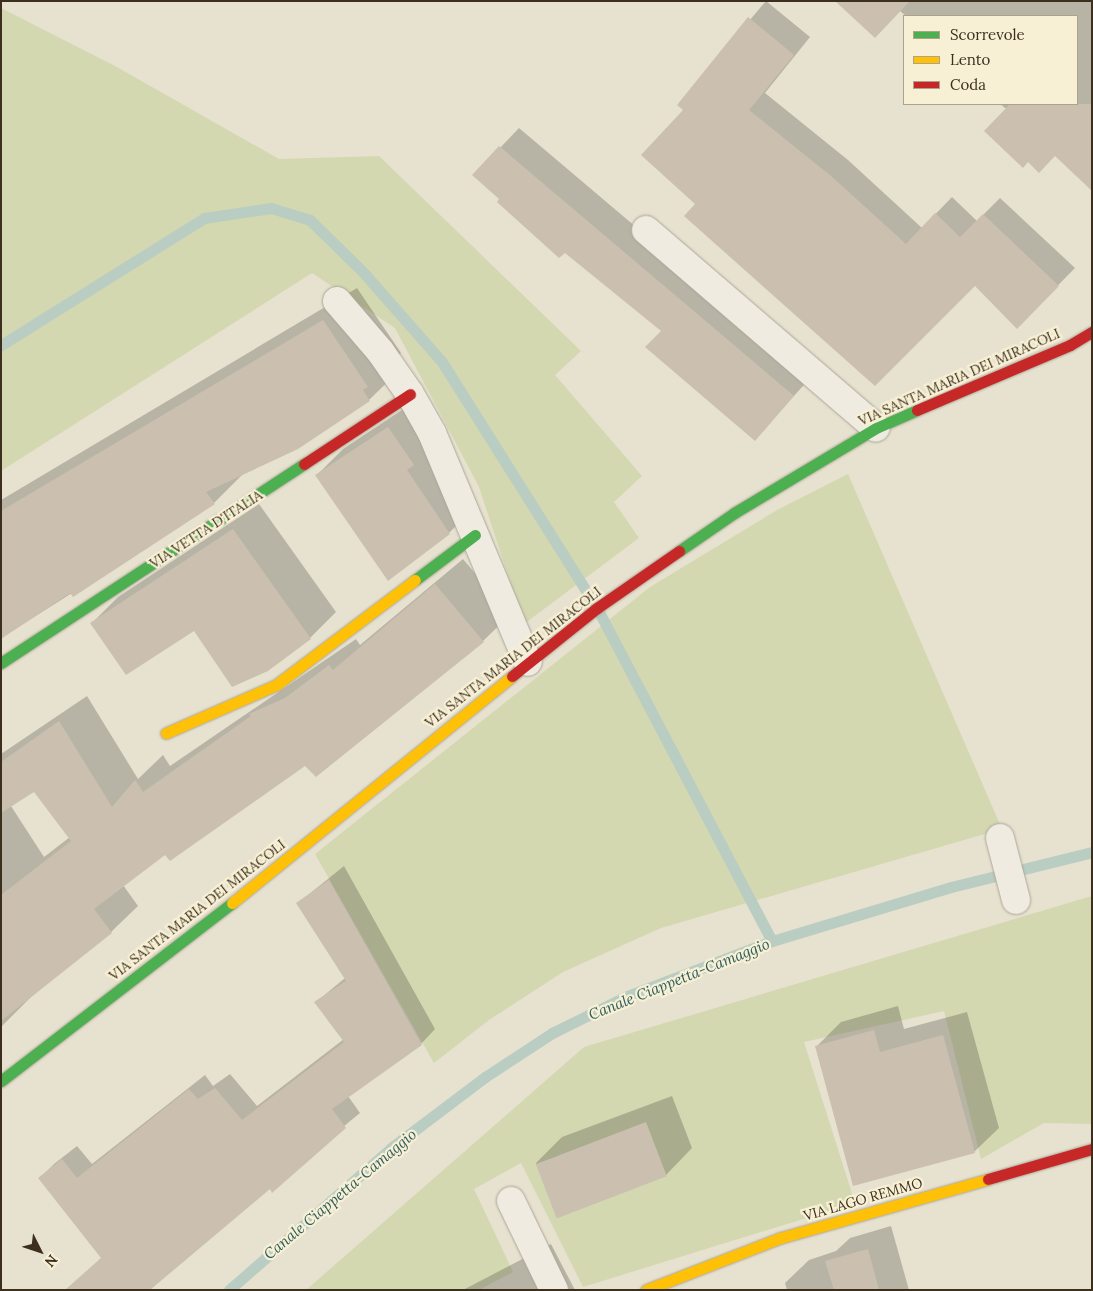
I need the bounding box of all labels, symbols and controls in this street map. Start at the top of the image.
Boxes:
legend [903,15,1078,105]
text: Scorrevole [950,25,1025,44]
text: Lento [950,50,990,69]
text: Coda [950,75,986,94]
street label: VIA SANTA MARIA DEI MIRACOLI [856,325,1062,429]
street label: VIA VETTA D'ITALIA [146,486,266,572]
street label: VIA SANTA MARIA DEI MIRACOLI [422,583,604,731]
street label: VIA SANTA MARIA DEI MIRACOLI [106,836,288,984]
water label: Canale Ciappetta-Camaggio [586,934,772,1024]
water label: Canale Ciappetta-Camaggio [260,1125,420,1263]
street label: VIA LAGO REMMO [802,1174,924,1224]
north arrow [15,1226,65,1276]
text: N [41,1251,62,1271]

